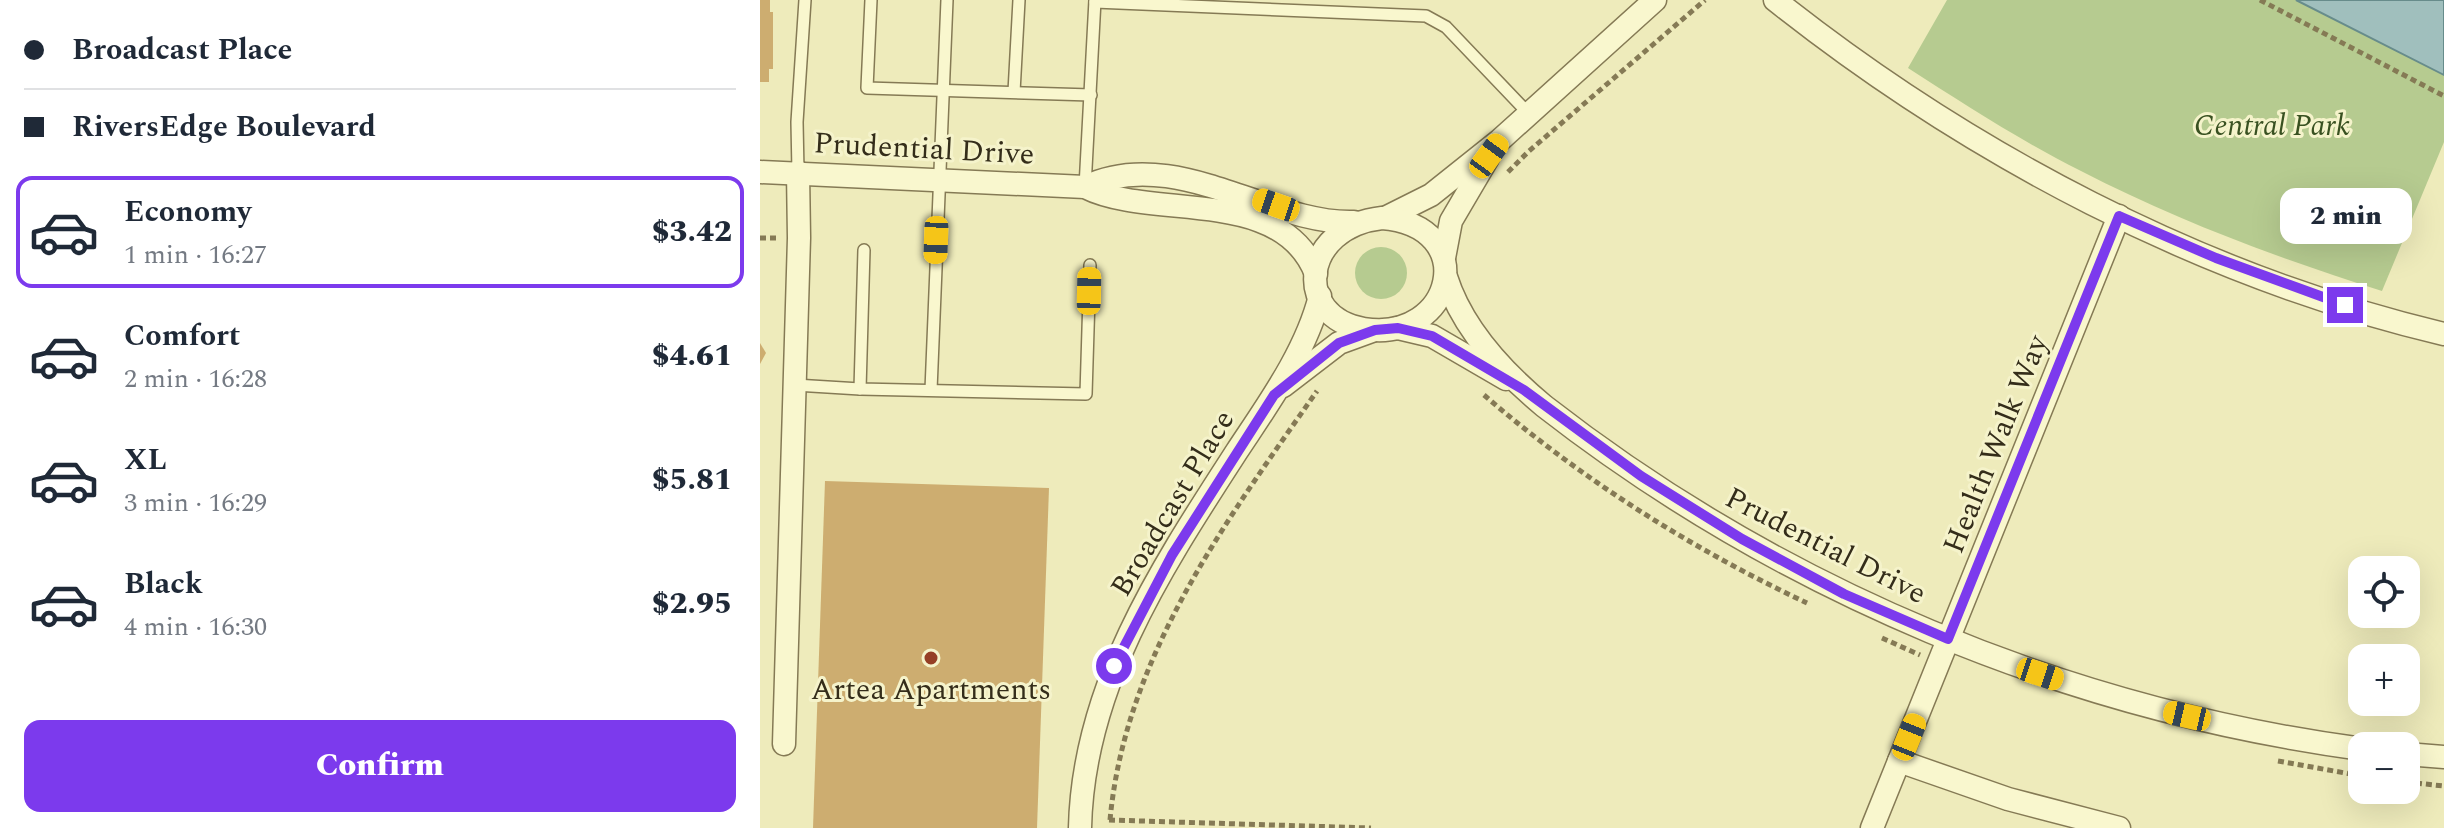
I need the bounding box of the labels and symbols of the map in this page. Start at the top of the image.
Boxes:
park label: Central Park [2194,103,2350,149]
street label: Prudential Drive [813,120,1035,178]
car [1465,130,1513,182]
car [1249,186,1303,224]
callout: 2 min [2279,189,2411,245]
car [923,216,949,264]
car [1077,267,1101,315]
route end [2327,287,2363,323]
street label: Health Walk Way [1931,327,2061,561]
street label: Broadcast Place [1099,401,1247,606]
street label: Prudential Drive [1717,475,1934,616]
route start [1096,648,1132,684]
marker: Artea Apartments [922,649,940,667]
car [2013,655,2067,693]
place label: Artea Apartments [811,667,1051,713]
car [2161,699,2213,733]
car [1889,710,1929,764]

